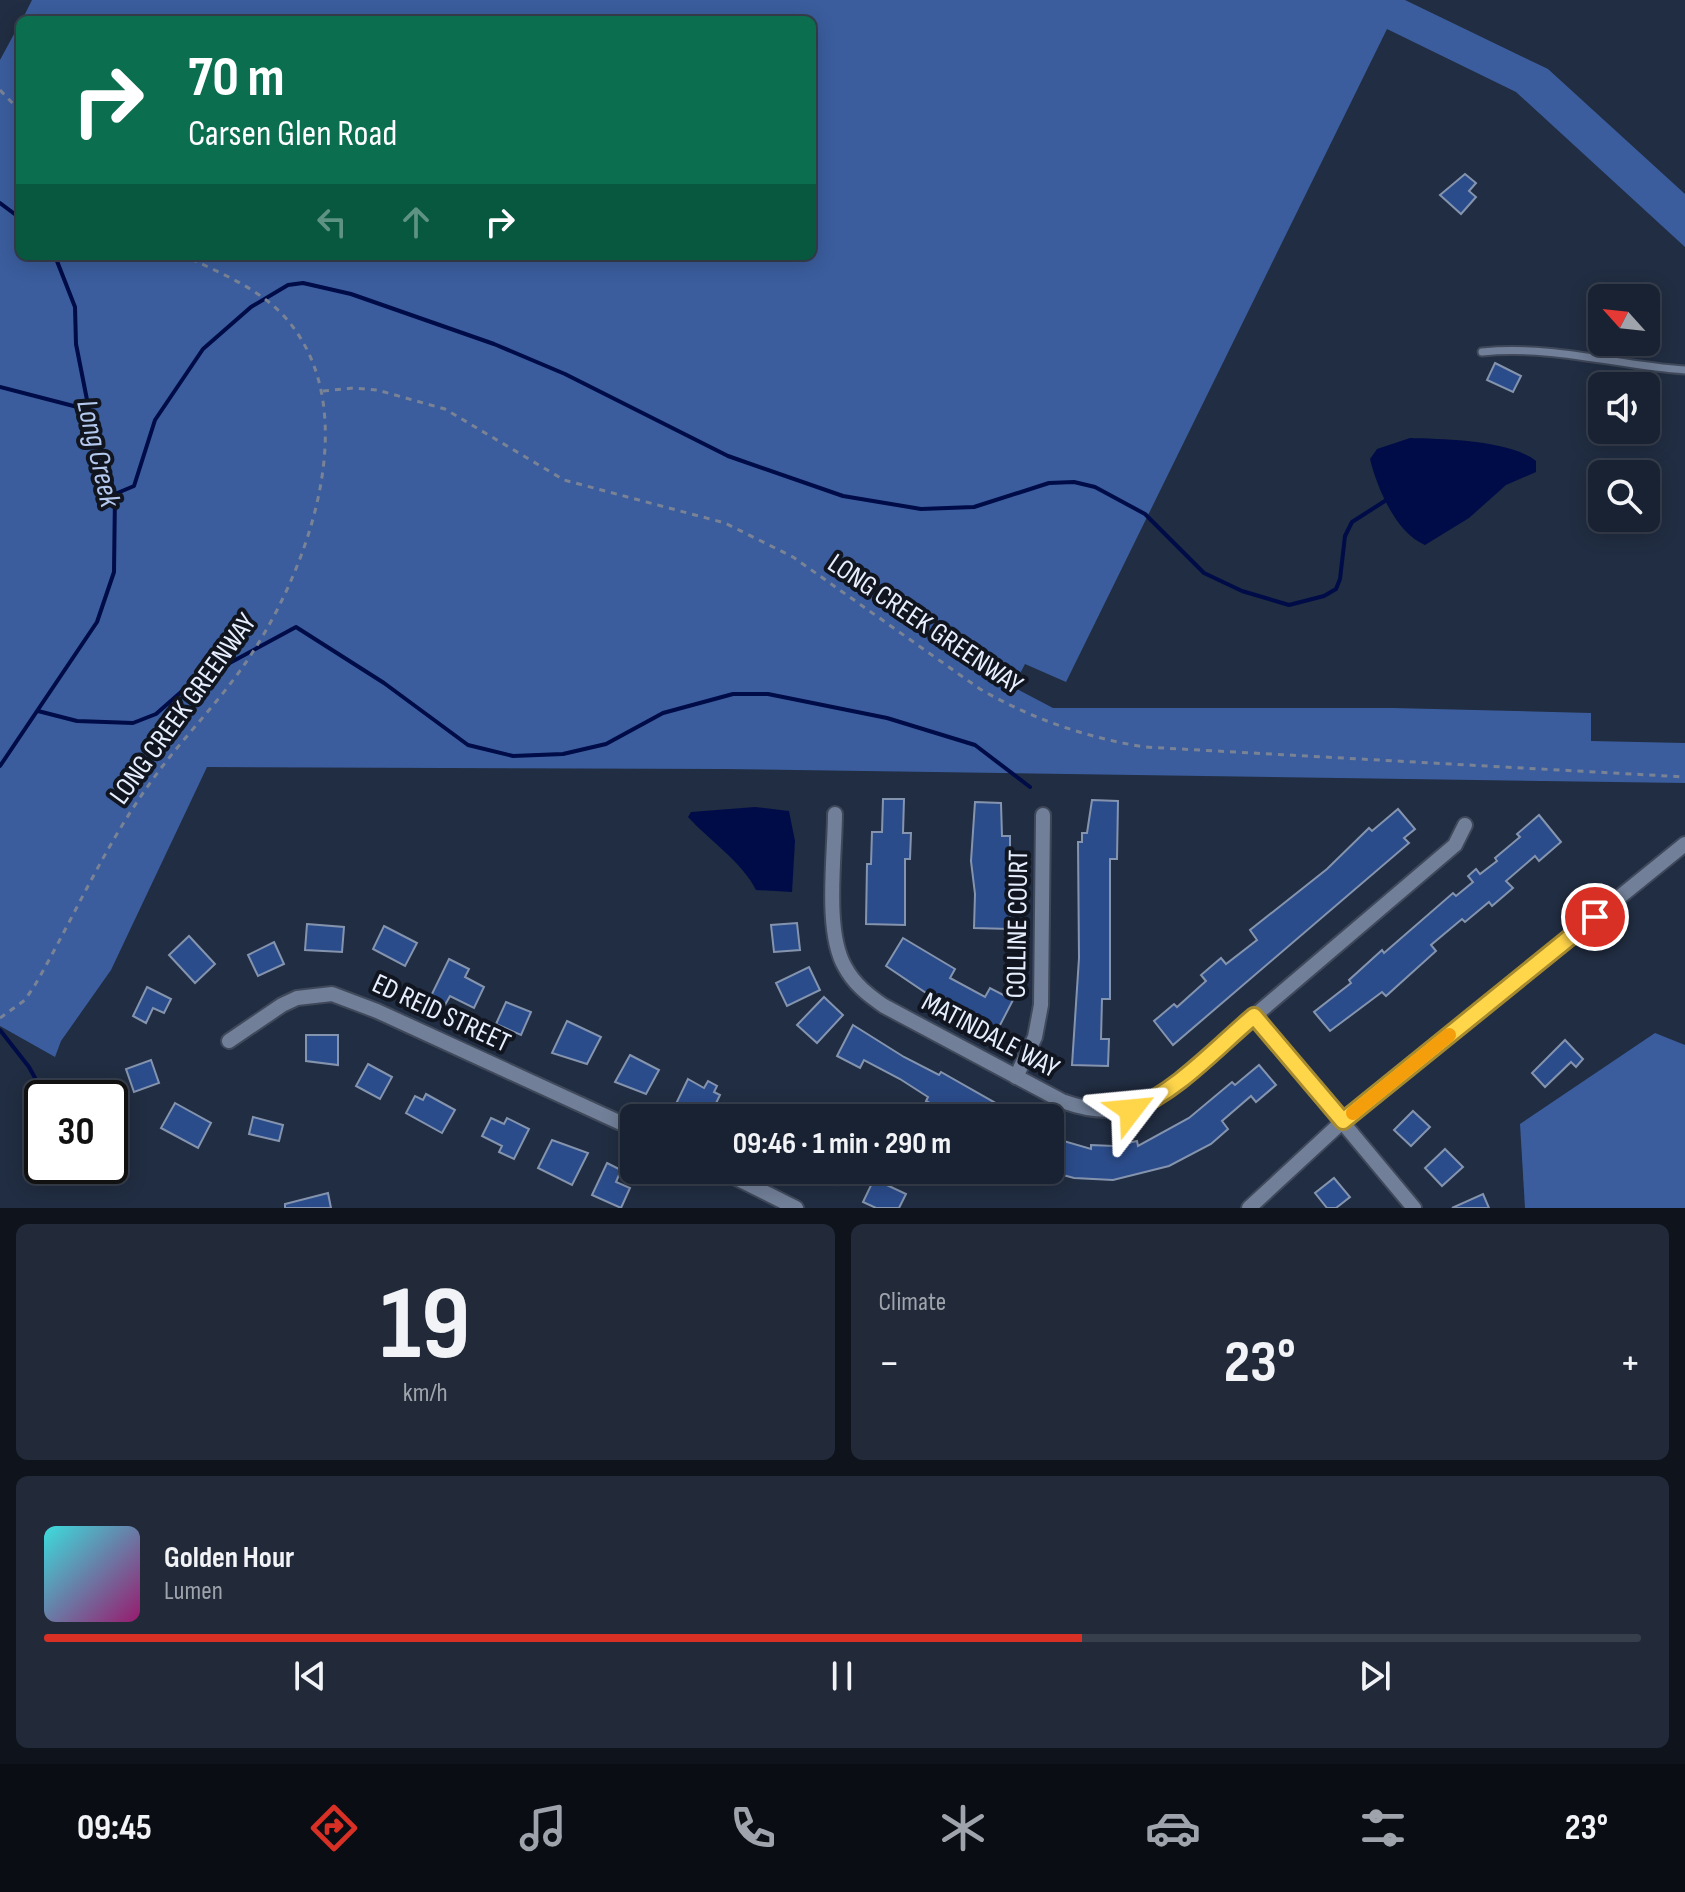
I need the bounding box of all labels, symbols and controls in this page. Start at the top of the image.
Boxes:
text: 70 m [188,45,285,112]
icon: right [56,48,160,152]
text: Carsen Glen Road [188,113,397,156]
icon: left [310,200,354,244]
icon: ahead [394,200,438,244]
icon: right [478,200,522,244]
north arrow [1588,284,1660,356]
map controls [1588,284,1660,532]
button: sound [1588,372,1660,444]
water label: Long Creek [68,396,128,511]
button: search [1588,460,1660,532]
street label: LONG CREEK GREENWAY [822,547,1029,702]
street label: LONG CREEK GREENWAY [103,607,264,811]
street label: COLLINE COURT [1000,849,1035,999]
pin [1561,883,1629,951]
icon: arrive [1573,895,1617,939]
street label: ED REID STREET [367,967,516,1060]
street label: MATINDALE WAY [916,985,1065,1085]
position arrow [1089,1068,1173,1152]
speed limit sign: 30 [24,1080,128,1184]
text: 09:46 · 1 min · 290 m [733,1126,951,1162]
text: 19 [380,1263,470,1388]
text: Climate [879,1287,946,1318]
text: 23° [1224,1327,1296,1399]
text: − [879,1337,900,1390]
text: + [1619,1337,1641,1390]
text: km/h [403,1378,448,1409]
text: Golden Hour [164,1540,294,1576]
text: Lumen [164,1576,223,1607]
icon: previous [288,1654,332,1698]
icon: pause [820,1654,864,1698]
icon: next [1353,1654,1397,1698]
icon: directions [306,1800,362,1856]
icon: music [515,1800,571,1856]
icon: phone [725,1800,781,1856]
icon: climate [935,1800,991,1856]
icon: car [1145,1800,1201,1856]
icon: filters [1355,1800,1411,1856]
text: 09:45 [77,1807,152,1850]
text: 23° [1565,1807,1608,1850]

